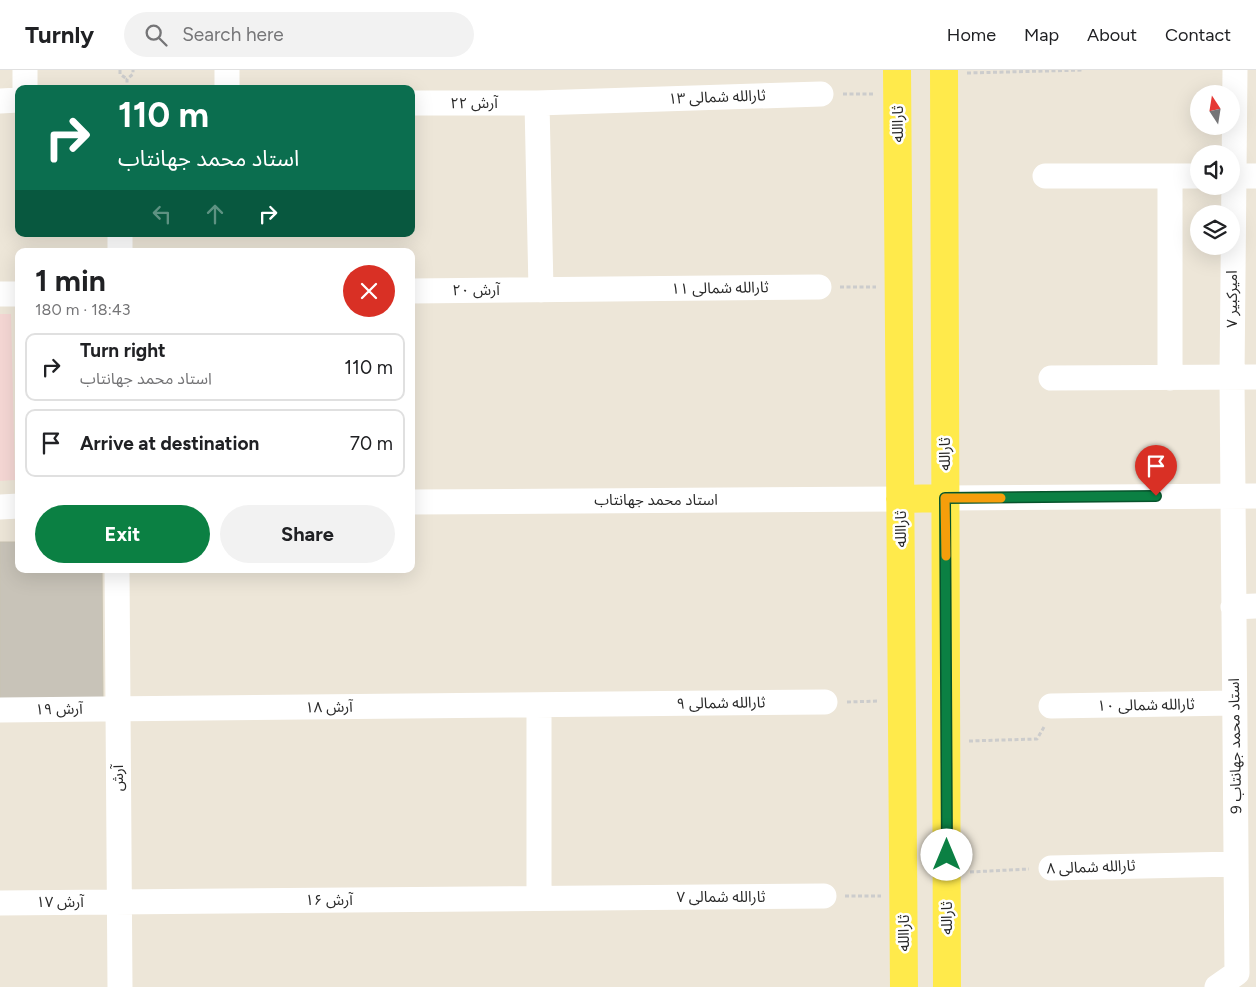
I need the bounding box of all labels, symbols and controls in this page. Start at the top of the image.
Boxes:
search box [124,12,474,57]
text: Turnly [25,20,94,49]
icon: search [142,21,170,49]
text: Search here [182,23,284,46]
text: Home [947,24,996,46]
text: Map [1024,24,1059,46]
text: About [1087,24,1137,46]
text: Contact [1165,24,1231,46]
north arrow [1190,85,1240,135]
map controls [1190,85,1240,255]
street label: ثارالله شمالی ۱۳ [668,86,766,108]
text: 110 m [118,94,209,136]
street label: آرش ۲۲ [450,94,498,112]
icon: right [35,105,100,170]
street label: ثاراالله [889,106,907,142]
text: استاد محمد جهانتاب [118,145,299,172]
button: sound [1190,145,1240,195]
icon: left [148,200,176,228]
icon: ahead [201,200,229,228]
icon: right [254,200,282,228]
button: layers [1190,205,1240,255]
text: 1 min [35,262,106,299]
button: close [343,265,395,317]
street label: امیرکبیر ۷ [1223,270,1241,328]
street label: ثارالله شمالی ۱۱ [671,278,769,298]
street label: آرش ۲۰ [452,281,500,299]
text: 180 m · 18:43 [35,300,130,319]
text: Turn right [80,339,166,362]
icon: right [37,353,65,381]
text: 110 m [344,356,393,379]
text: استاد محمد جهانتاب [80,369,212,388]
icon: arrive [37,429,65,457]
text: Arrive at destination [80,432,259,455]
text: 70 m [350,432,393,455]
street label: ثارالله [936,437,954,471]
pin [1135,445,1177,496]
icon: arrive [1142,452,1170,480]
street label: استاد محمد جهانتاب [594,491,718,509]
button: Exit [35,505,210,563]
button: Share [220,505,395,563]
street label: ثاراالله [892,511,910,547]
street label: استاد محمد جهانتاب 9 [1225,678,1245,814]
street label: ثارالله شمالی ۹ [676,693,766,713]
street label: ثارالله شمالی ۱۰ [1097,695,1195,715]
street label: آرش ۱۸ [305,698,354,716]
street label: آرش ۱۹ [35,700,84,718]
street label: آرش [109,764,127,791]
position arrow [920,828,972,880]
street label: ثارالله شمالی ۸ [1046,856,1136,878]
street label: ثارالله شمالی ۷ [677,888,765,906]
street label: آرش ۱۶ [305,891,353,909]
street label: آرش ۱۷ [36,893,84,911]
street label: ثارالله [938,901,956,935]
street label: ثاراالله [895,915,913,951]

